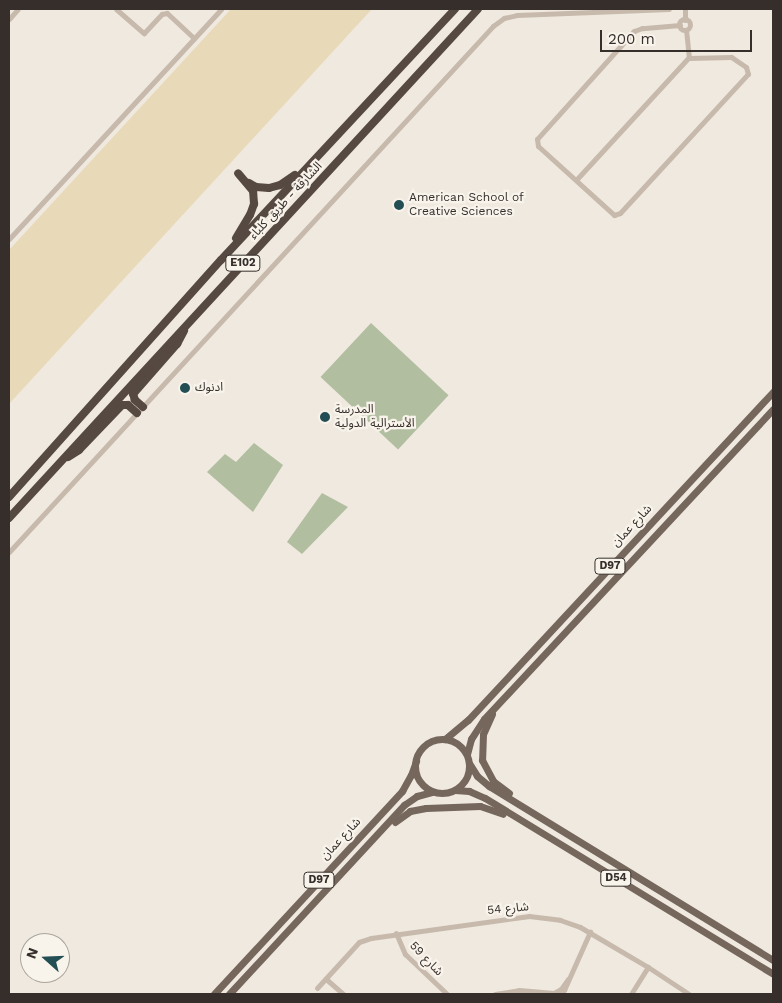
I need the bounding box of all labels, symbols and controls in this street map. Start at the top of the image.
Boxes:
scale bar [602,20,754,52]
text: 200 m [608,30,655,48]
street label: الشارقة - طريق كلباء [247,159,325,243]
place label: American School of Creative Sciences [409,191,524,219]
marker: American School of Creative Sciences [393,199,405,211]
road number: E102 [224,254,262,272]
place label: ادنوك [195,381,223,395]
marker: ادنوك [179,382,191,394]
place label: المدرسة الأسترالية الدولية [335,403,415,431]
marker: المدرسة الأسترالية الدولية [319,411,331,423]
street label: شارع عمان [609,502,655,550]
road number: D97 [594,558,626,574]
street label: شارع عمان [318,815,364,863]
road number: D54 [600,870,632,886]
road number: D97 [303,872,335,888]
street label: شارع 54 [487,900,529,918]
north arrow [20,933,70,983]
street label: شارع 59 [406,939,446,979]
text: N [23,946,41,961]

